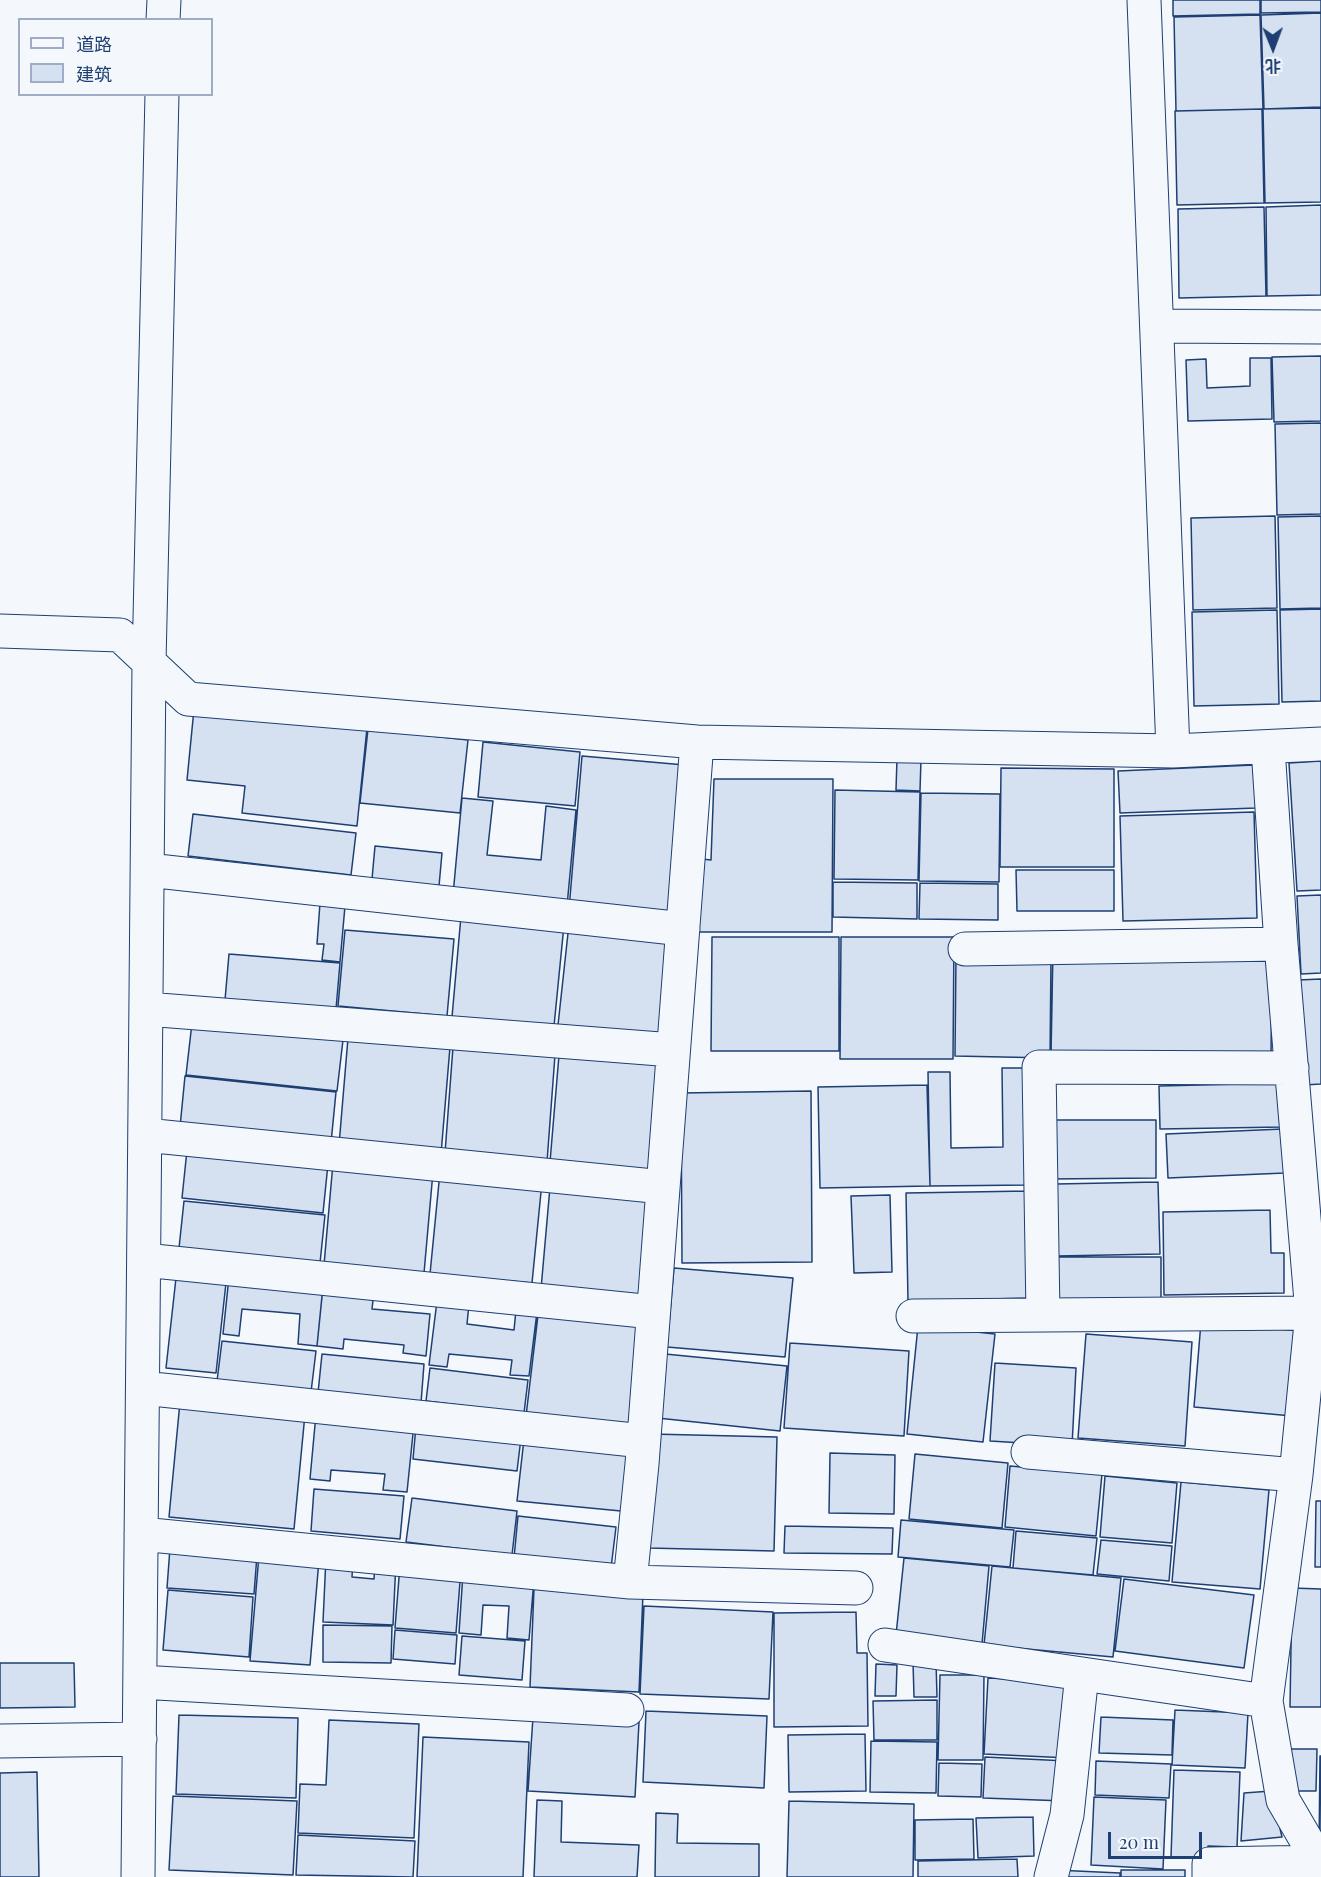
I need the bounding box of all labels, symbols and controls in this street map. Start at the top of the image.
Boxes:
legend [18,18,213,96]
north arrow [1243,18,1303,78]
text: 道路 [76,32,112,56]
text: 北 [1265,56,1282,77]
text: 建筑 [76,62,112,86]
scale bar [1111,1820,1206,1858]
text: 20 m [1119,1830,1159,1854]

